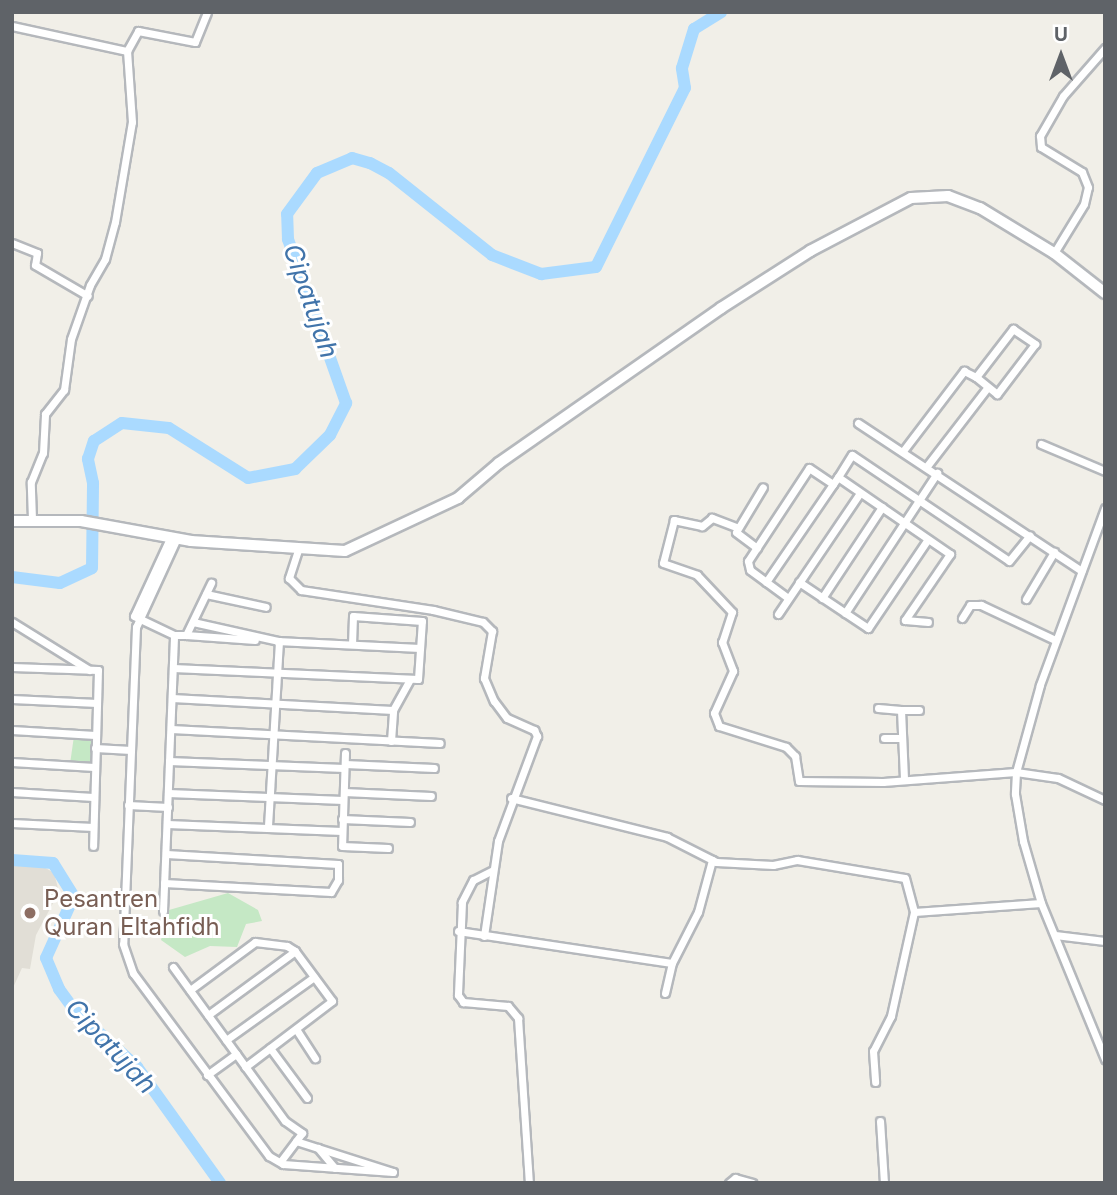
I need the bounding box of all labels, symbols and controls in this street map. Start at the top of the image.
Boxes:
north arrow [1026,21,1096,91]
text: U [1054,23,1068,46]
water label: Cipatujah [277,240,345,362]
place label: Pesantren Quran Eltahfidh [44,885,220,941]
marker: Pesantren Quran Eltahfidh [22,905,38,921]
water label: Cipatujah [59,992,163,1100]

